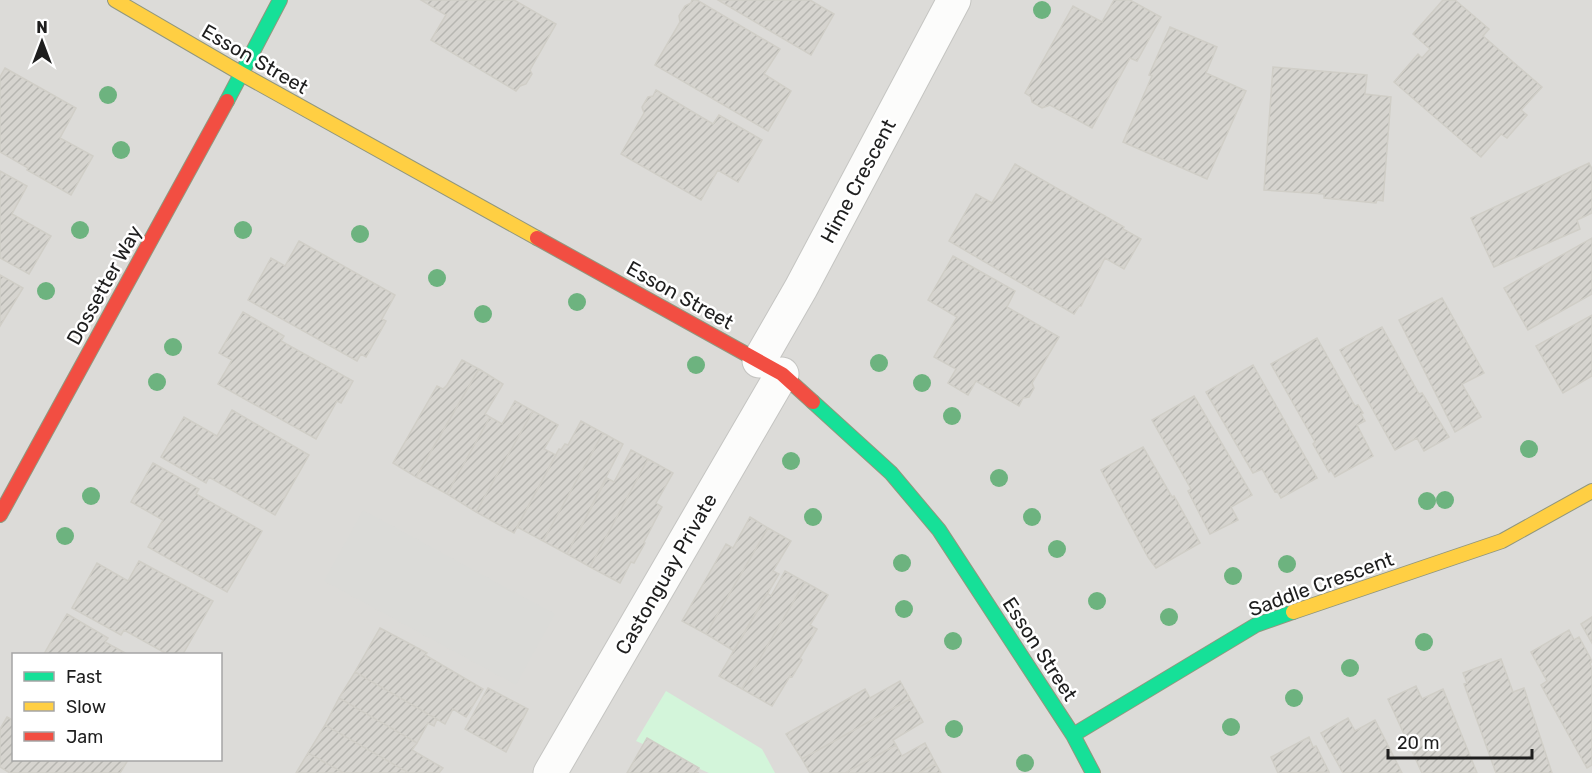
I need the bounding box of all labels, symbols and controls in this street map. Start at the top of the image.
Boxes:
north arrow [12,12,72,72]
text: N [36,18,48,37]
street label: Esson Street [198,19,313,99]
street label: Hime Crescent [815,115,901,247]
street label: Dossetter Way [61,221,147,349]
street label: Esson Street [622,256,738,334]
street label: Castonguay Private [610,489,722,659]
street label: Saddle Crescent [1245,547,1397,621]
street label: Esson Street [998,593,1083,706]
legend [12,653,222,761]
text: Fast [66,666,102,688]
text: Slow [66,696,106,718]
scale bar [1388,722,1532,760]
text: Jam [66,726,103,748]
text: 20 m [1397,732,1439,754]

